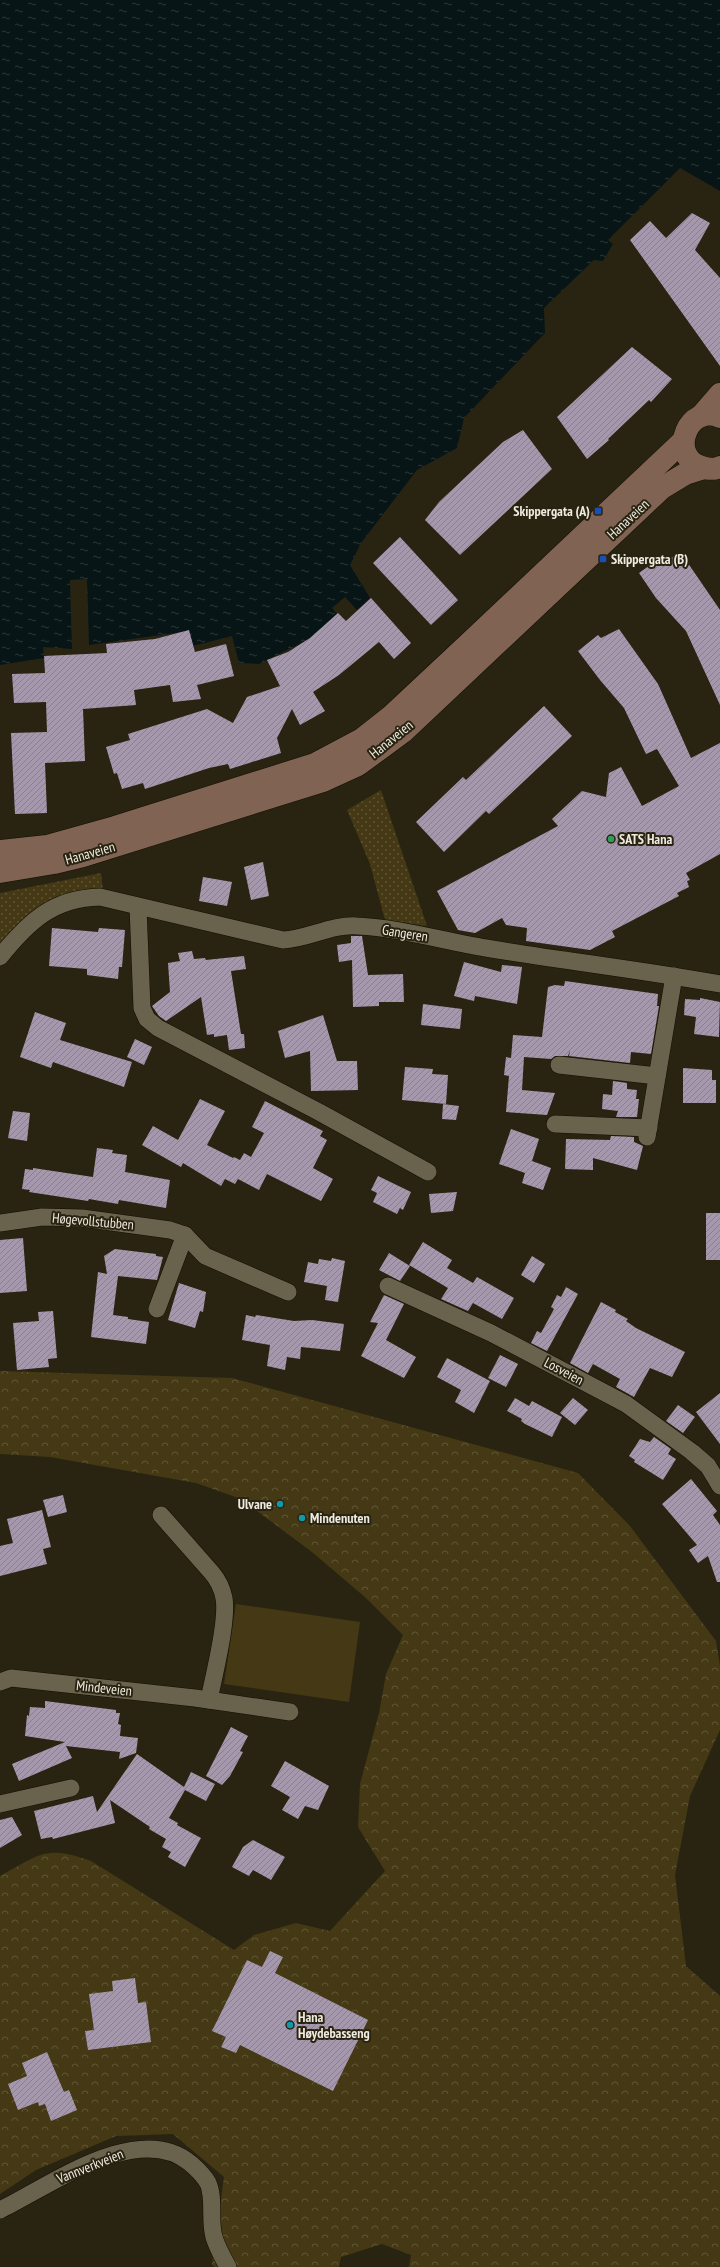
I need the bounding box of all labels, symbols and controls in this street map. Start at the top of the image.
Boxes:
street label: Hanaveien [603,495,653,543]
place label: Skippergata (A) [513,502,590,520]
marker: Skippergata (A) [593,506,603,516]
place label: Skippergata (B) [611,550,688,568]
marker: Skippergata (B) [598,554,608,564]
street label: Hanaveien [366,716,416,762]
place label: SATS Hana [619,830,672,848]
marker: SATS Hana [606,834,616,844]
street label: Hanaveien [63,837,117,869]
street label: Gangeren [381,920,429,946]
street label: Høgevollstubben [51,1208,135,1234]
street label: Losveien [541,1353,587,1389]
place label: Ulvane [238,1495,272,1513]
marker: Ulvane [275,1499,285,1509]
place label: Mindenuten [310,1509,370,1527]
marker: Mindenuten [297,1513,307,1523]
street label: Mindeveien [75,1676,133,1700]
place label: Hana Høydebasseng [298,2008,370,2042]
marker: Hana Høydebasseng [285,2020,295,2030]
street label: Vannverkveien [53,2144,126,2188]

